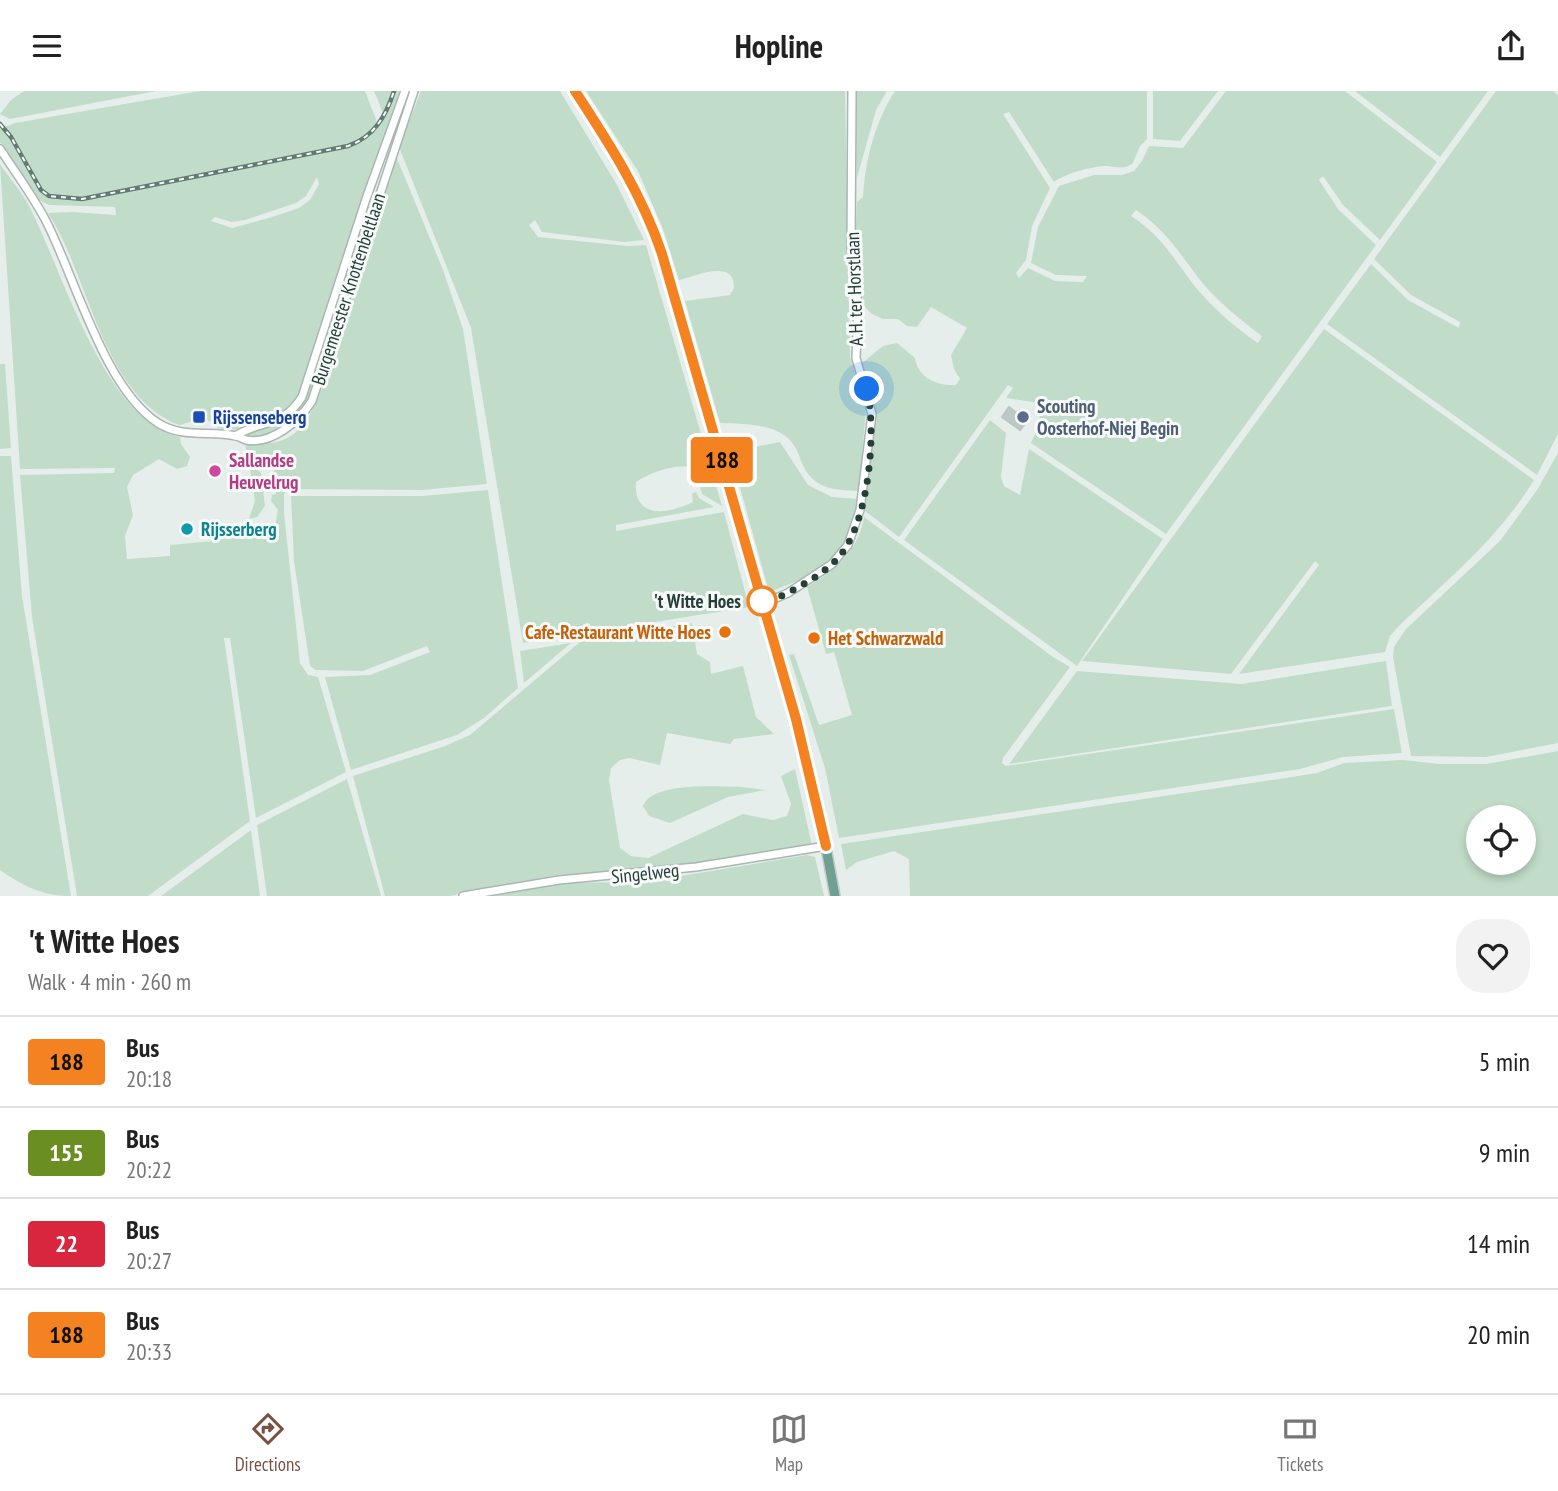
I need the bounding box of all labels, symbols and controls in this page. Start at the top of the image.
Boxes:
text: Hopline [735,25,823,67]
icon: menu [28,27,66,65]
icon: share [1492,27,1530,65]
street label: Burgemeester Knottenbeltlaan [306,190,390,388]
street label: A.H. ter Horstlaan [840,231,868,347]
your location [849,371,884,406]
place label: Scouting Oosterhof-Niej Begin [1037,394,1179,440]
place label: Rijssenseberg [213,405,306,429]
marker: Rijssenseberg [191,409,207,425]
marker: Scouting Oosterhof-Niej Begin [1015,409,1031,425]
line badge: 188 [682,437,762,483]
text: 188 [705,444,739,475]
place label: Sallandse Heuvelrug [229,448,298,494]
marker: Sallandse Heuvelrug [207,463,223,479]
place label: Rijsserberg [201,517,277,541]
marker: Rijsserberg [179,521,195,537]
marker: 't Witte Hoes [747,586,777,616]
place label: 't Witte Hoes [654,589,741,613]
place label: Cafe-Restaurant Witte Hoes [525,620,711,644]
marker: Cafe-Restaurant Witte Hoes [717,624,733,640]
place label: Het Schwarzwald [828,626,943,650]
marker: Het Schwarzwald [806,630,822,646]
map controls [1466,805,1536,875]
button: locate [1466,805,1536,875]
street label: Singelweg [610,858,680,888]
text: 't Witte Hoes [28,919,179,962]
button: heart [1456,919,1530,993]
text: Walk · 4 min · 260 m [28,967,191,996]
text: Bus [126,1031,159,1064]
text: 5 min [1479,1045,1530,1078]
text: 188 [49,1046,84,1077]
text: 20:18 [126,1064,172,1093]
text: Bus [126,1122,159,1155]
text: 9 min [1479,1136,1530,1169]
text: 155 [49,1137,84,1168]
text: 20:22 [126,1155,172,1184]
text: Bus [126,1213,159,1246]
text: 14 min [1467,1227,1530,1260]
text: 22 [55,1228,78,1259]
text: 20:27 [126,1246,172,1275]
text: Bus [126,1304,159,1337]
text: 20 min [1467,1318,1530,1351]
text: 188 [49,1319,84,1350]
text: 20:33 [126,1337,172,1366]
tab: Directions [235,1410,301,1476]
tab: Map [770,1410,808,1476]
tab: Tickets [1277,1410,1323,1476]

